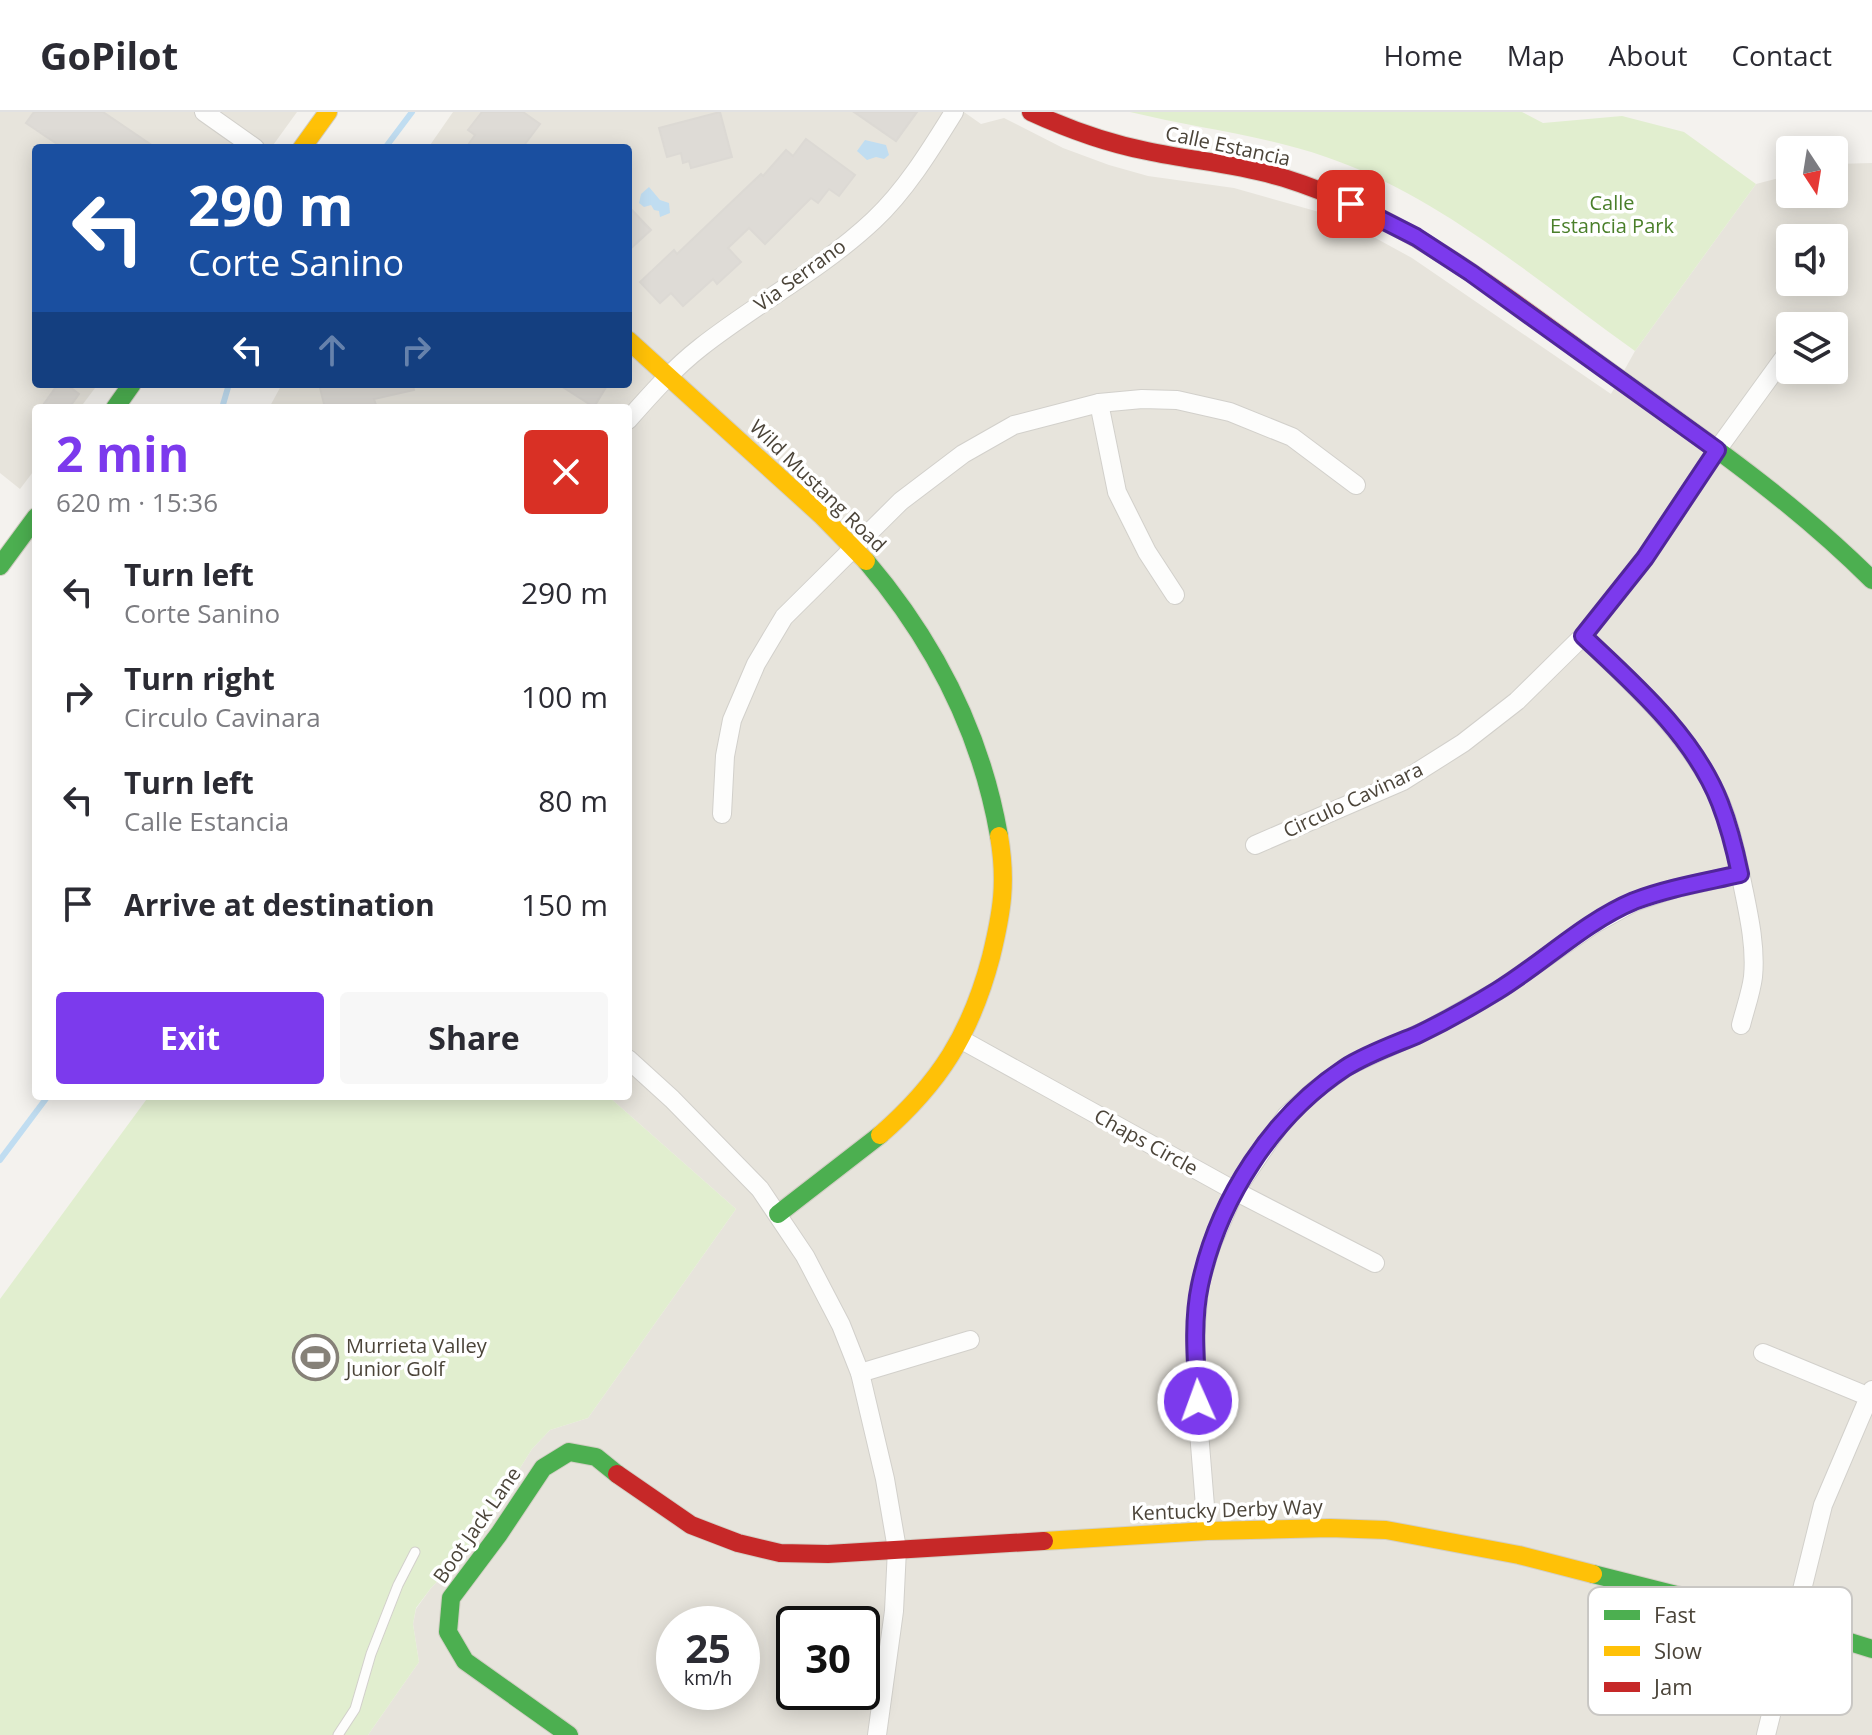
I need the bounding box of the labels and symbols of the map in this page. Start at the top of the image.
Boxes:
street label: Calle Estancia [1163,119,1293,172]
north arrow [1776,136,1848,208]
pin [1317,170,1385,238]
park label: Calle Estancia Park [1550,189,1674,239]
street label: Via Serrano [748,232,851,317]
street label: Wild Mustang Road [744,413,892,558]
street label: Circulo Cavinara [1278,755,1427,844]
street label: Chaps Circle [1090,1102,1203,1181]
place label: Murrieta Valley Junior Golf [344,1332,488,1382]
sports icon: Murrieta Valley Junior Golf [291,1334,339,1382]
position arrow [1156,1359,1240,1443]
street label: Boot Jack Lane [426,1461,527,1588]
street label: Kentucky Derby Way [1131,1493,1324,1526]
legend [1588,1587,1852,1715]
text: Fast [1654,1599,1696,1629]
speed limit sign: 30 [776,1606,880,1710]
text: Slow [1654,1635,1702,1665]
text: Jam [1652,1671,1693,1701]

